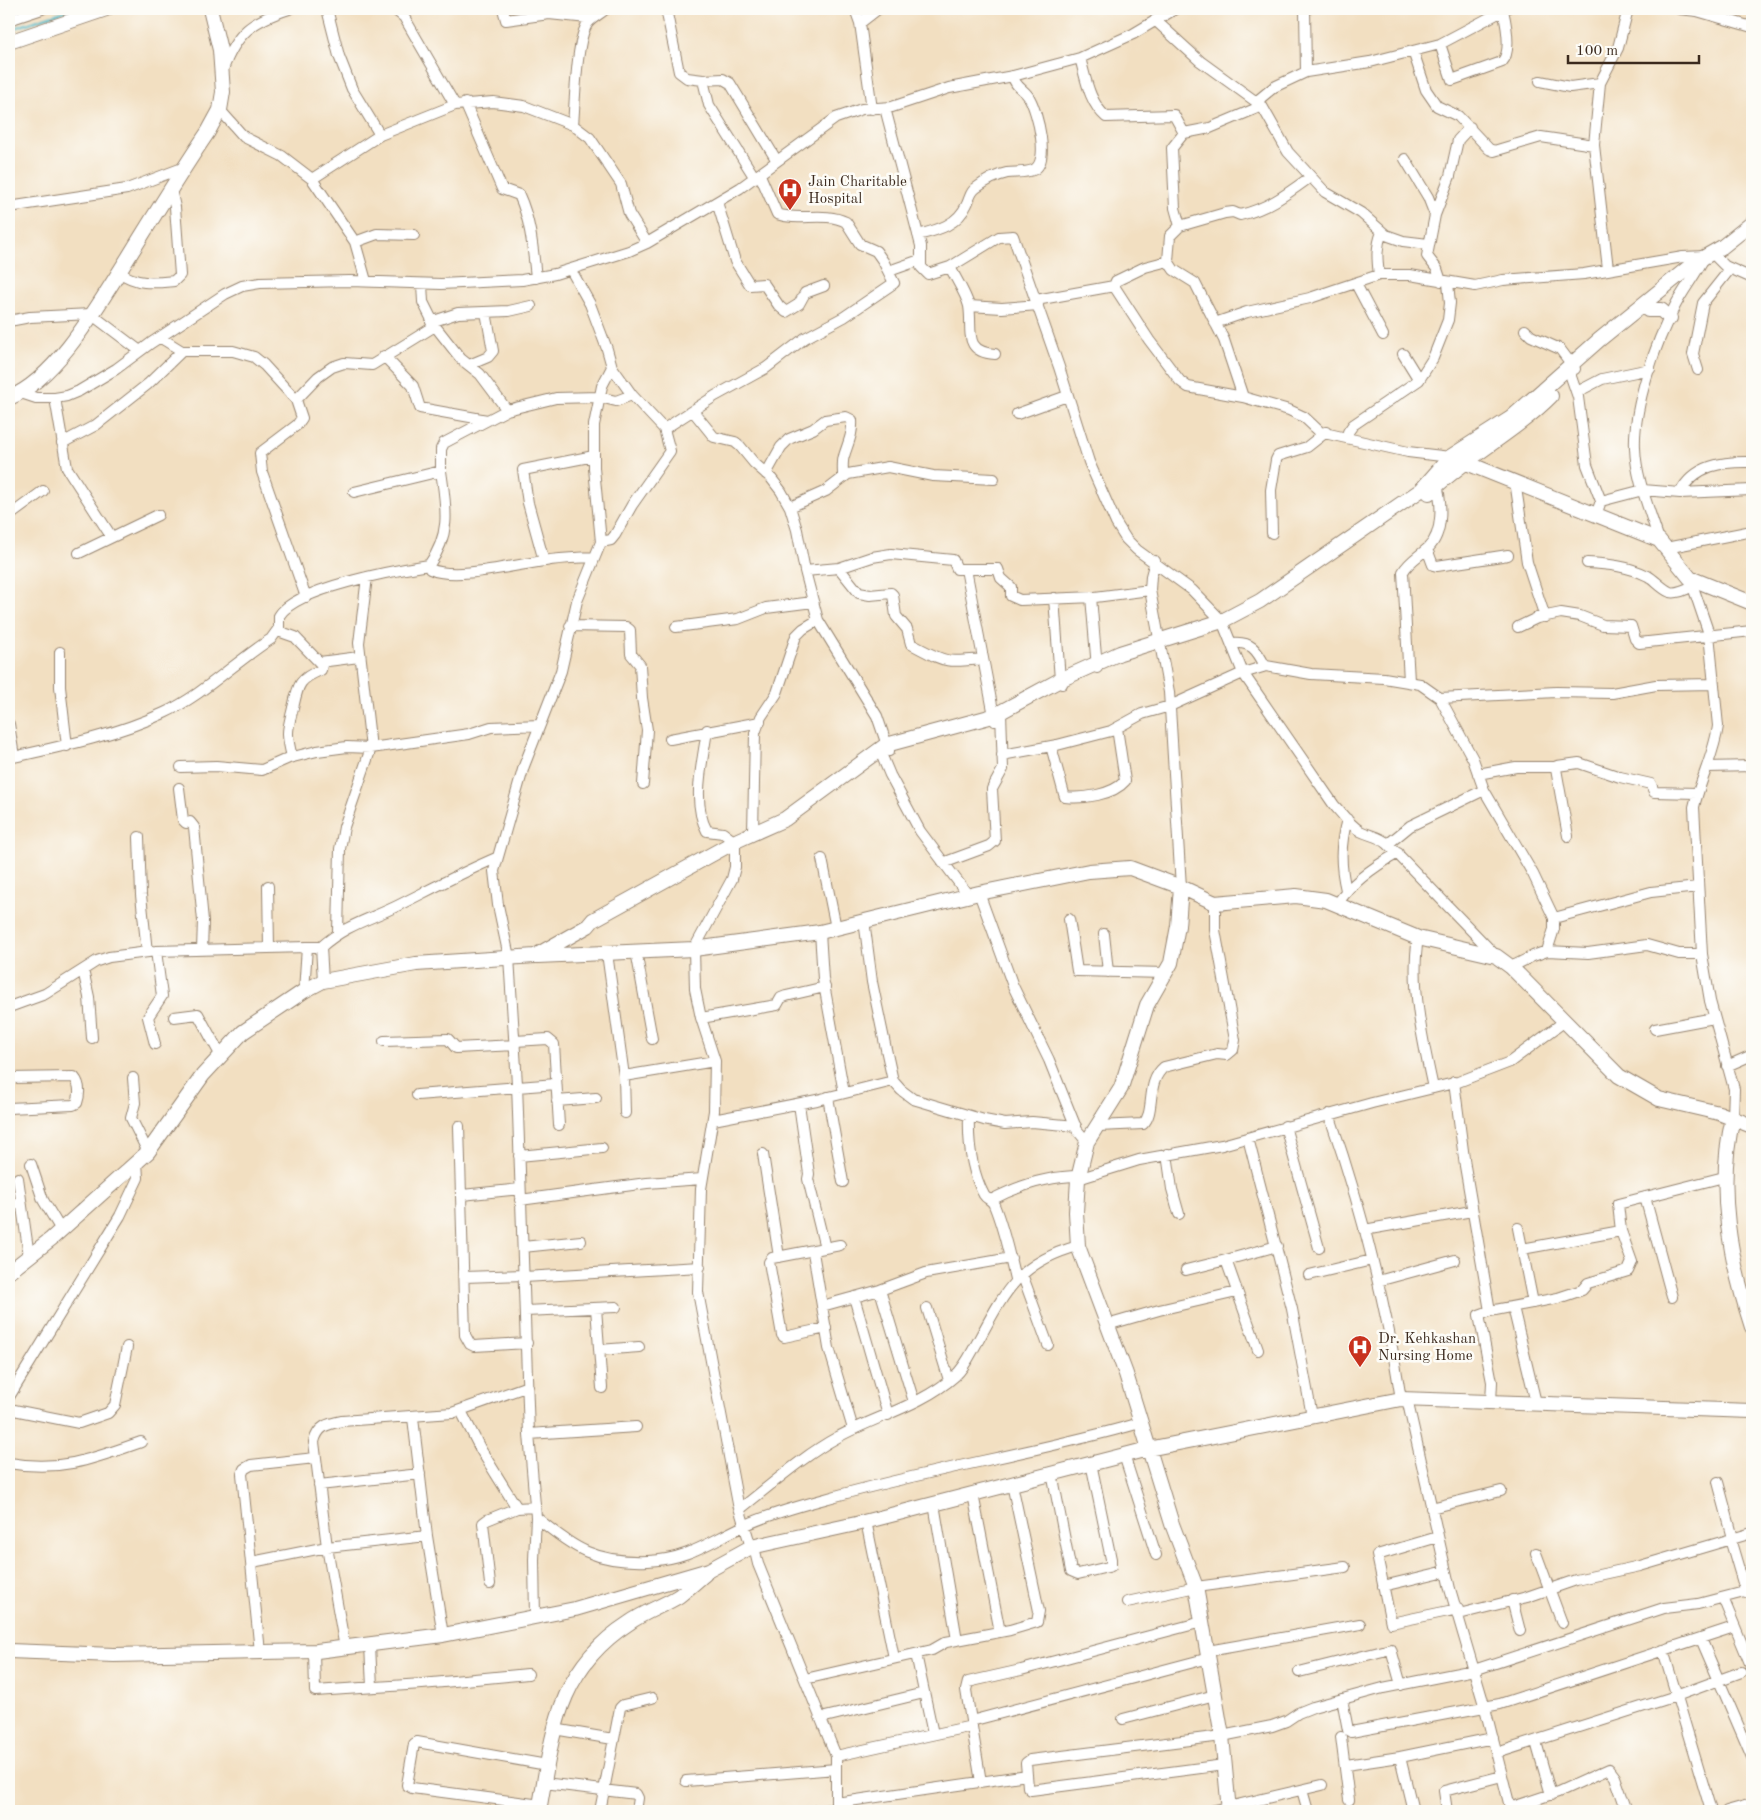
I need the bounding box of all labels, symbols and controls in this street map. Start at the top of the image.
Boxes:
scale bar [1568,32,1700,64]
text: 100 m [1576,44,1618,59]
place label: Jain Charitable Hospital [808,175,907,207]
hospital icon: Jain Charitable Hospital [777,177,803,211]
place label: Dr. Kehkashan Nursing Home [1378,1332,1476,1364]
hospital icon: Dr. Kehkashan Nursing Home [1347,1334,1373,1368]

